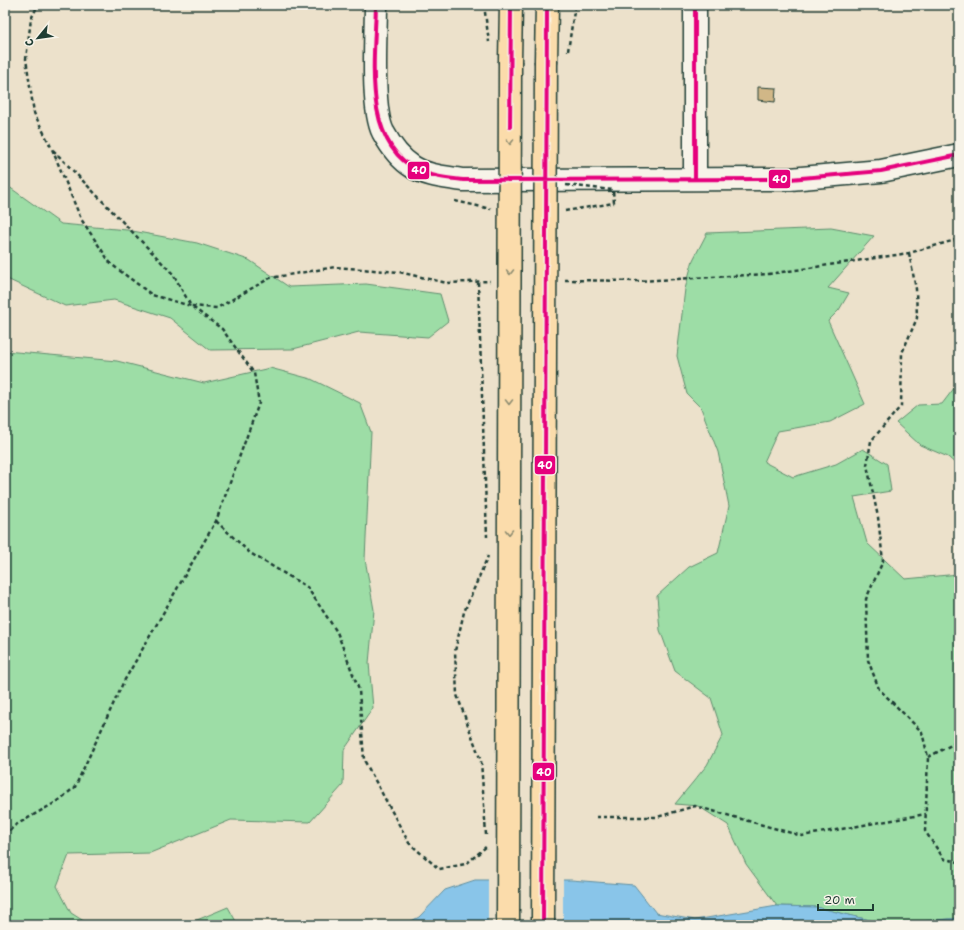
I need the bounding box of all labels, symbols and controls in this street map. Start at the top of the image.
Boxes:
north arrow [18,18,58,58]
text: С [21,36,38,49]
one-way arrow [506,139,514,145]
line badge: 40 [407,161,430,180]
text: 40 [411,163,427,178]
line badge: 40 [768,169,791,189]
text: 40 [772,172,788,187]
one-way arrow [506,269,514,275]
one-way arrow [505,399,513,405]
line badge: 40 [534,455,556,475]
text: 40 [537,458,553,473]
one-way arrow [505,529,513,535]
line badge: 40 [532,762,555,781]
text: 40 [536,765,552,780]
scale bar [818,886,873,912]
text: 20 m [824,892,855,908]

